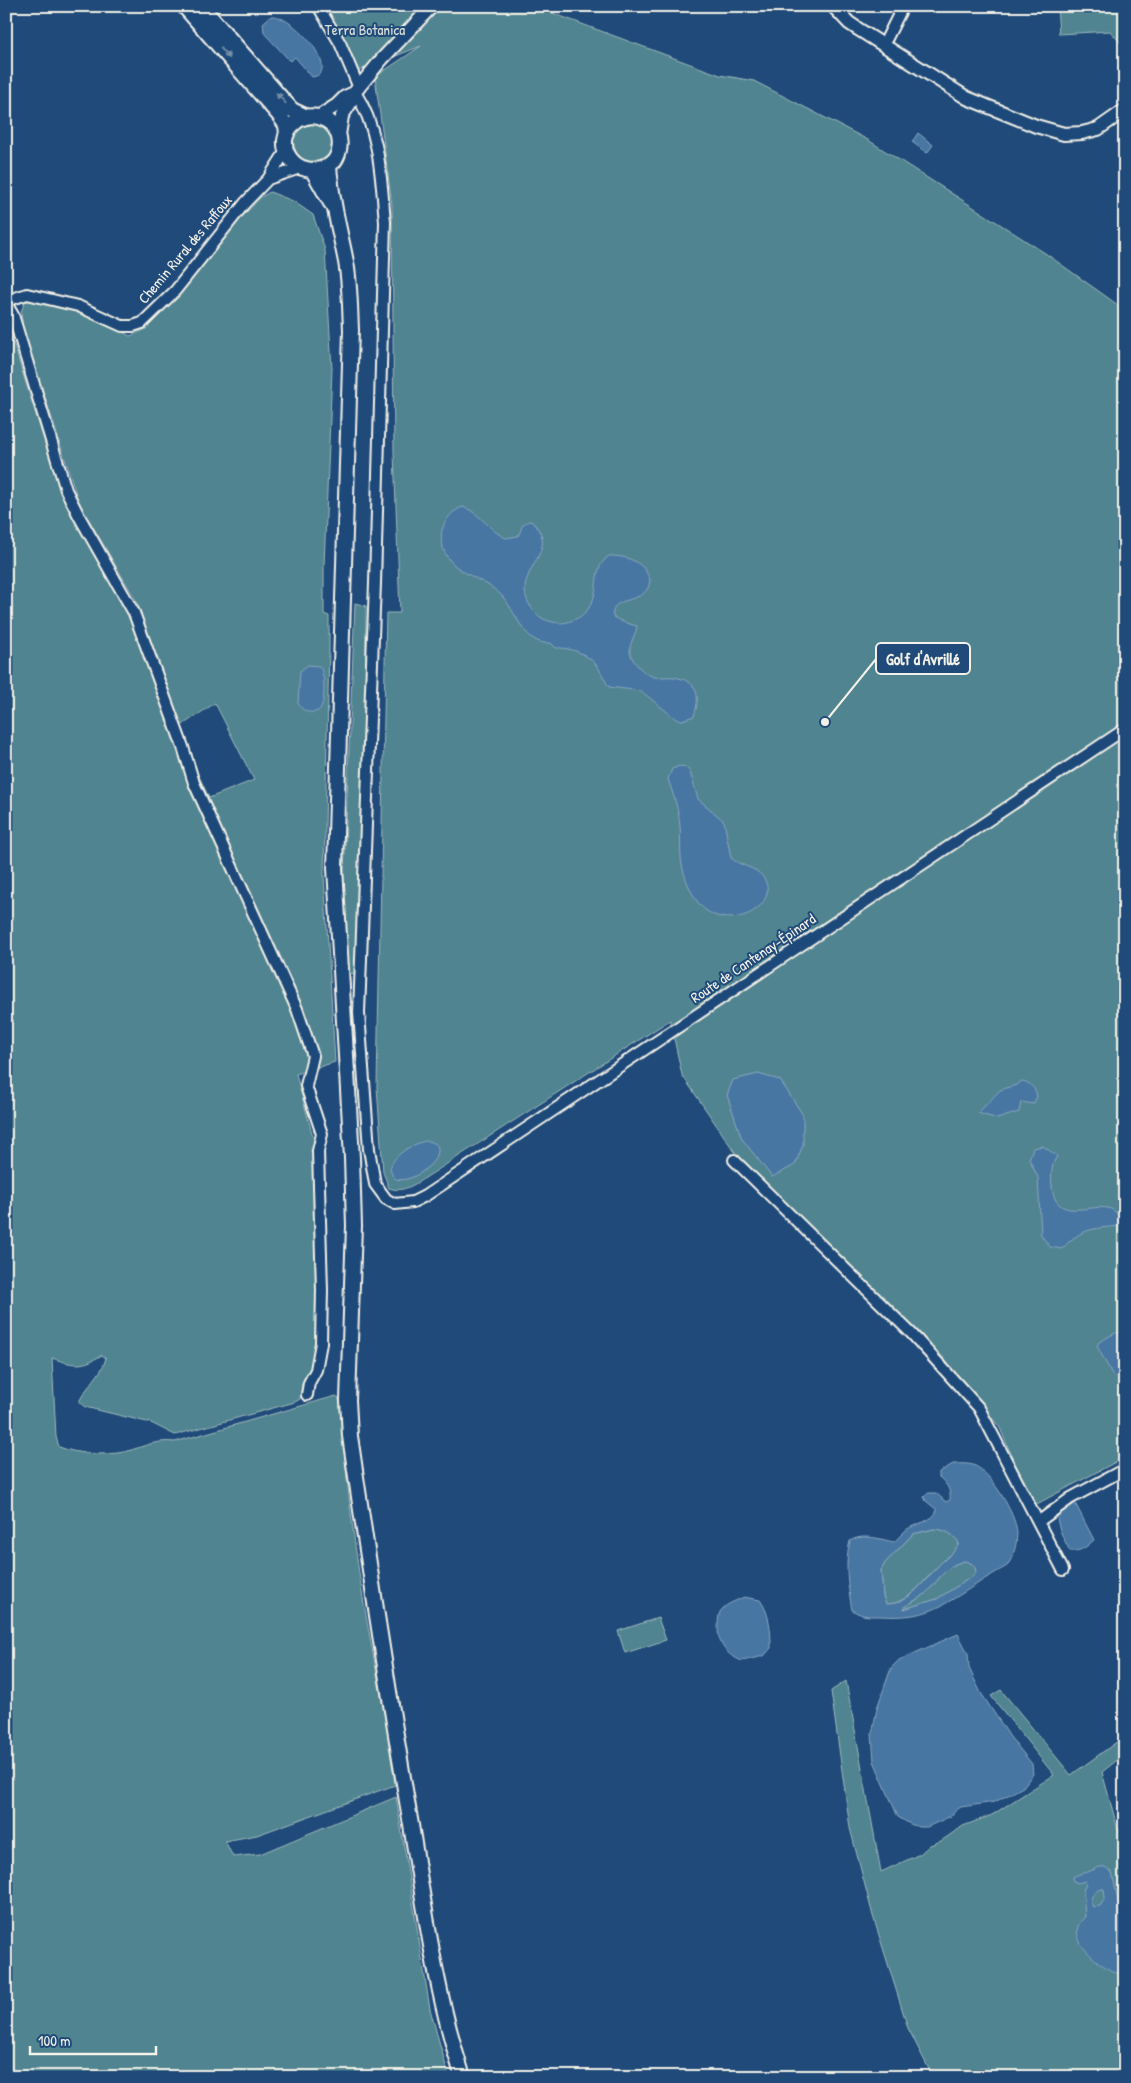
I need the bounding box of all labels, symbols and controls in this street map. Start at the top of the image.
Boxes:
park label: Terra Botanica [325,19,405,40]
one-way arrow [219,46,231,58]
one-way arrow [275,93,287,105]
street label: Chemin Rural des Raffoux [133,190,237,308]
callout: Golf d'Avrillé [876,643,970,674]
text: Golf d'Avrillé [886,648,961,670]
street label: Route de Cantenay-Épinard [686,908,820,1008]
scale bar [30,2023,156,2055]
text: 100 m [38,2030,71,2051]

